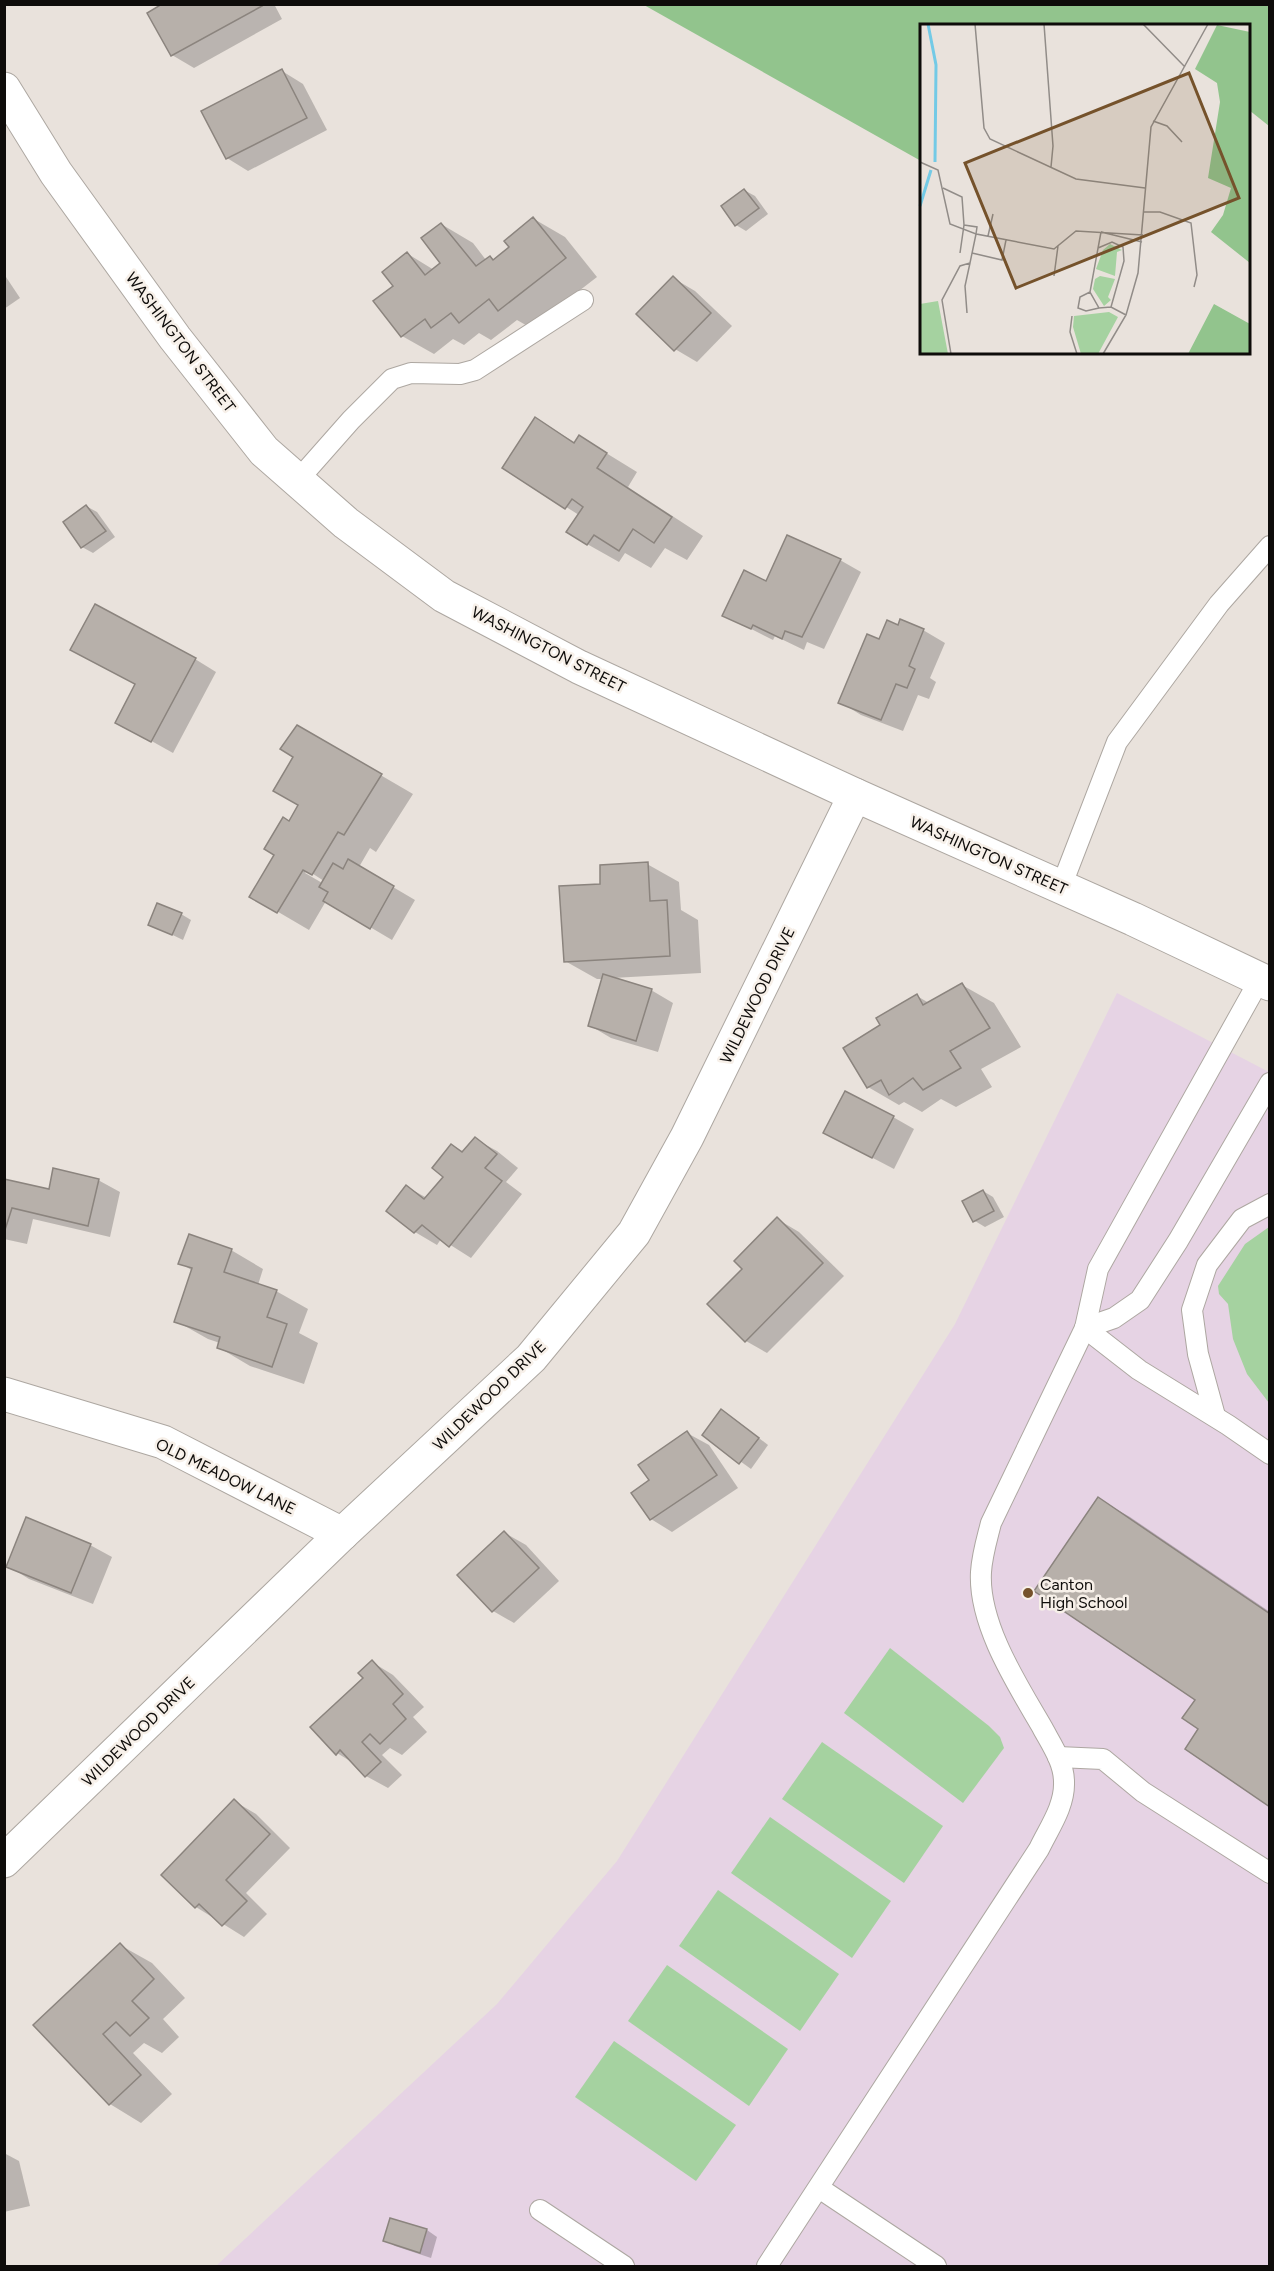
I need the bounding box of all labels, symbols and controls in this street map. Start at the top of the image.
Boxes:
inset map [920,24,1250,354]
street label: WASHINGTON STREET [122,269,240,416]
street label: WASHINGTON STREET [469,602,629,697]
street label: WASHINGTON STREET [907,812,1071,899]
street label: WILDEWOOD DRIVE [716,924,799,1067]
street label: WILDEWOOD DRIVE [429,1337,550,1454]
street label: OLD MEADOW LANE [153,1434,299,1519]
place label: Canton High School [1040,1575,1128,1612]
marker: Canton High School [1021,1586,1035,1600]
street label: WILDEWOOD DRIVE [78,1673,199,1790]

